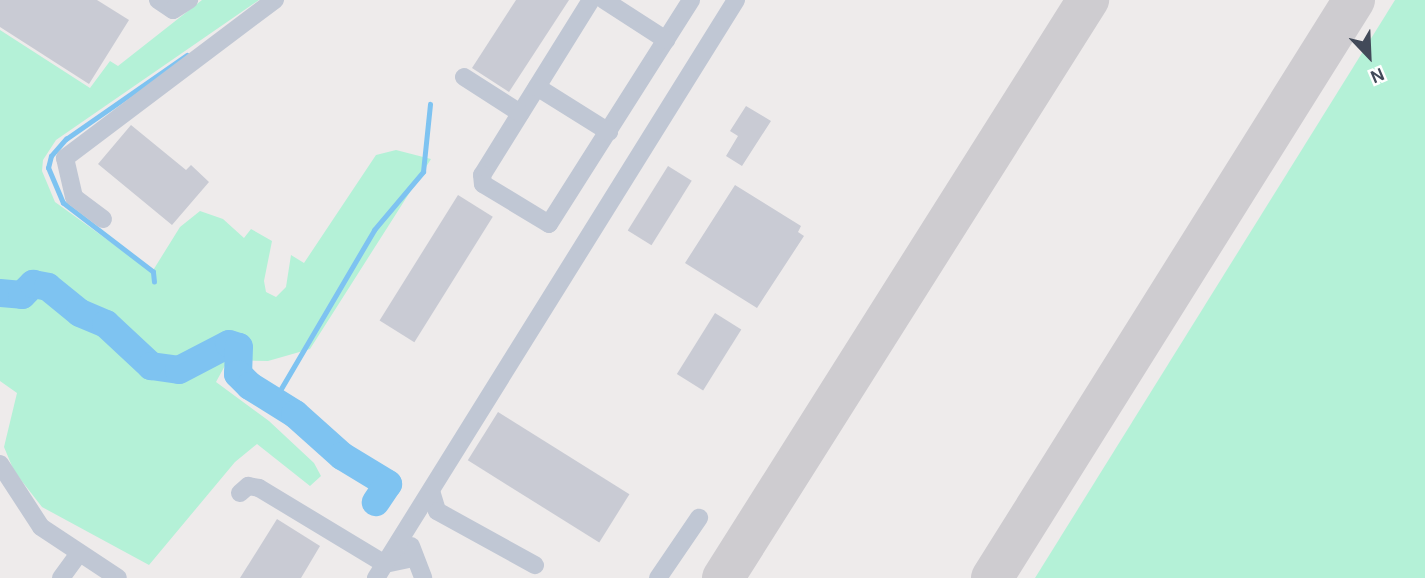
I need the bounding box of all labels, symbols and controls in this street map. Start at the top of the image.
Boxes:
north arrow [1334,21,1404,91]
text: N [1367,63,1388,88]

